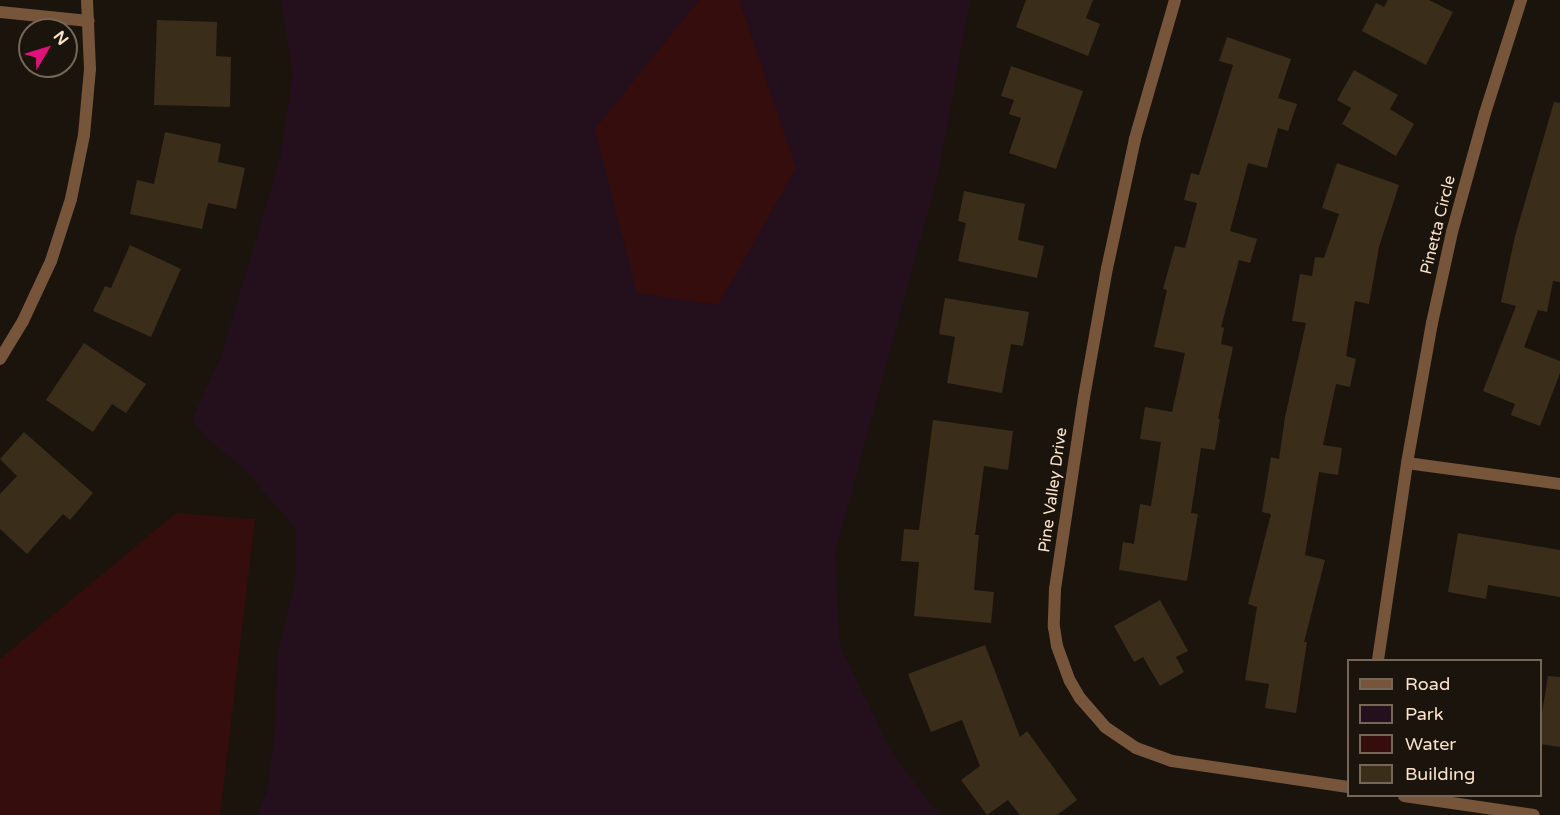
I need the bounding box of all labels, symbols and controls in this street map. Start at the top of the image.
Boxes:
north arrow [18,18,78,78]
text: N [49,27,72,49]
street label: Pinetta Circle [1416,174,1460,276]
street label: Pine Valley Drive [1035,426,1071,554]
legend [1347,659,1542,797]
text: Road [1405,673,1450,695]
text: Park [1405,703,1443,725]
text: Water [1405,733,1456,755]
text: Building [1405,763,1475,785]

